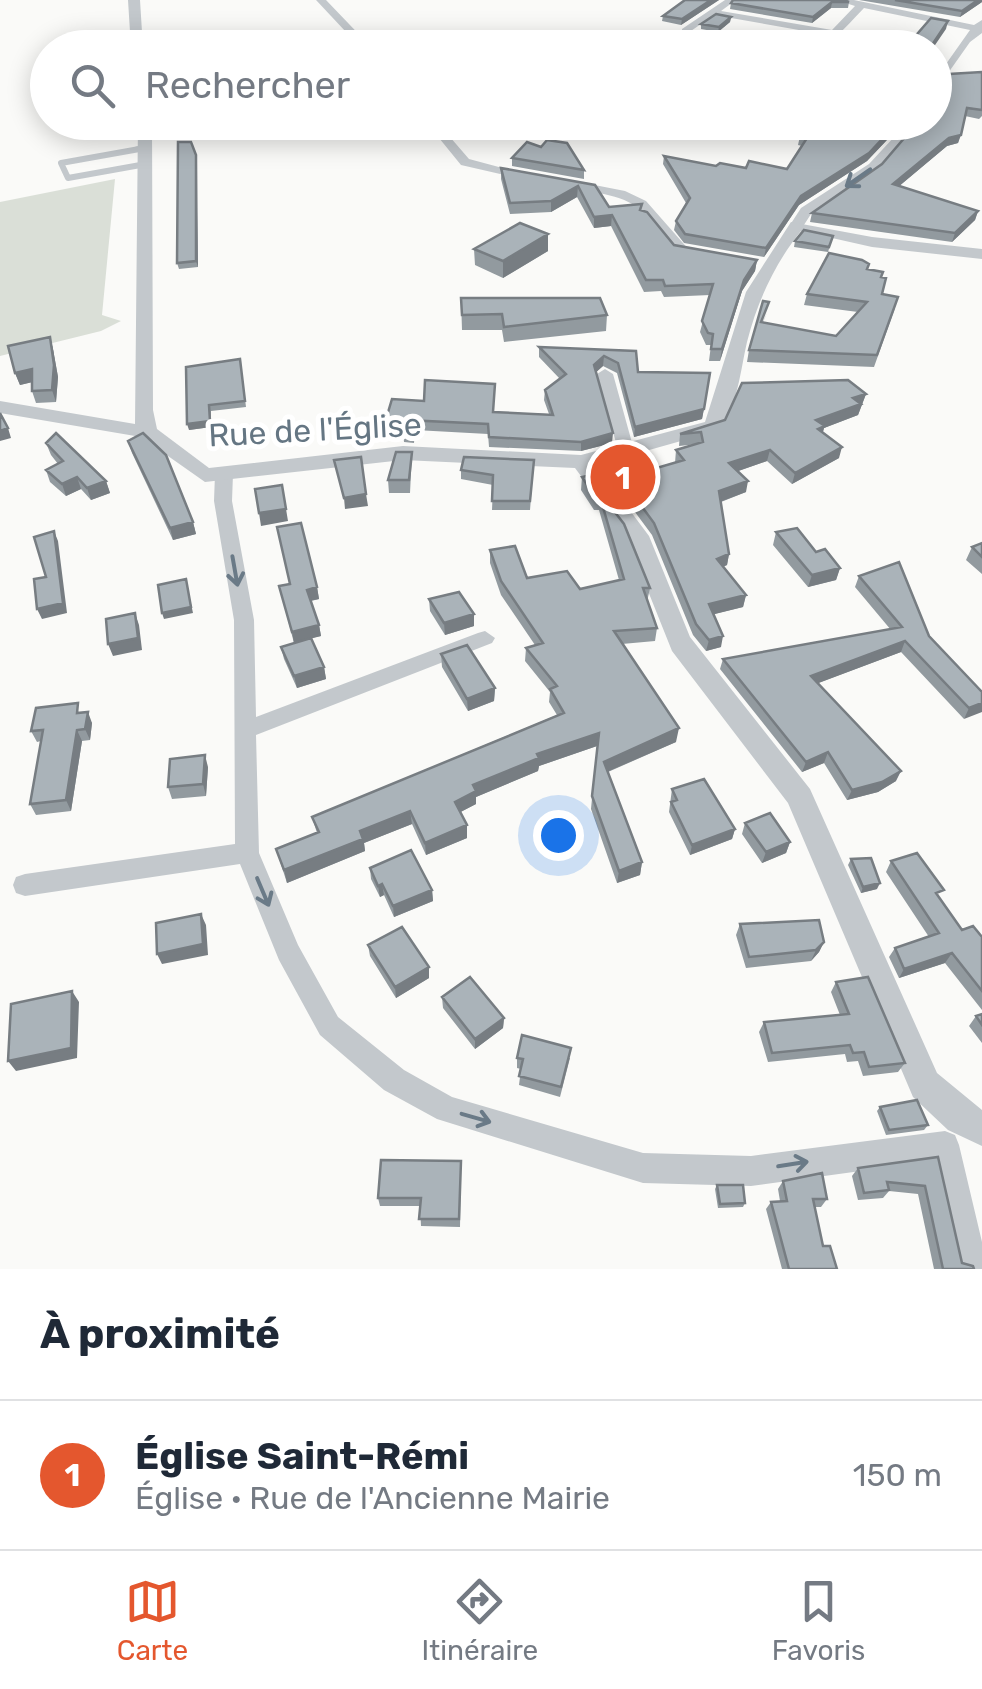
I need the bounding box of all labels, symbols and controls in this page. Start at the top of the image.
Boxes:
search box [30,30,952,140]
icon: search [65,58,120,113]
text: Rechercher [145,62,350,108]
one-way arrow [844,167,872,188]
street label: Rue de l'Église [207,405,423,455]
pin: 1 [590,440,656,514]
one-way arrow [226,554,245,586]
your location [533,810,584,861]
one-way arrow [255,876,273,906]
one-way arrow [460,1110,491,1128]
one-way arrow [776,1154,809,1173]
text: À proximité [40,1309,280,1359]
text: Église Saint-Rémi [135,1433,469,1479]
text: 1 [65,1456,80,1494]
text: 150 m [853,1456,942,1494]
text: Église · Rue de l'Ancienne Mairie [135,1479,610,1517]
tab: Carte [117,1574,188,1667]
tab: Itinéraire [422,1574,538,1667]
tab: Favoris [772,1574,865,1667]

